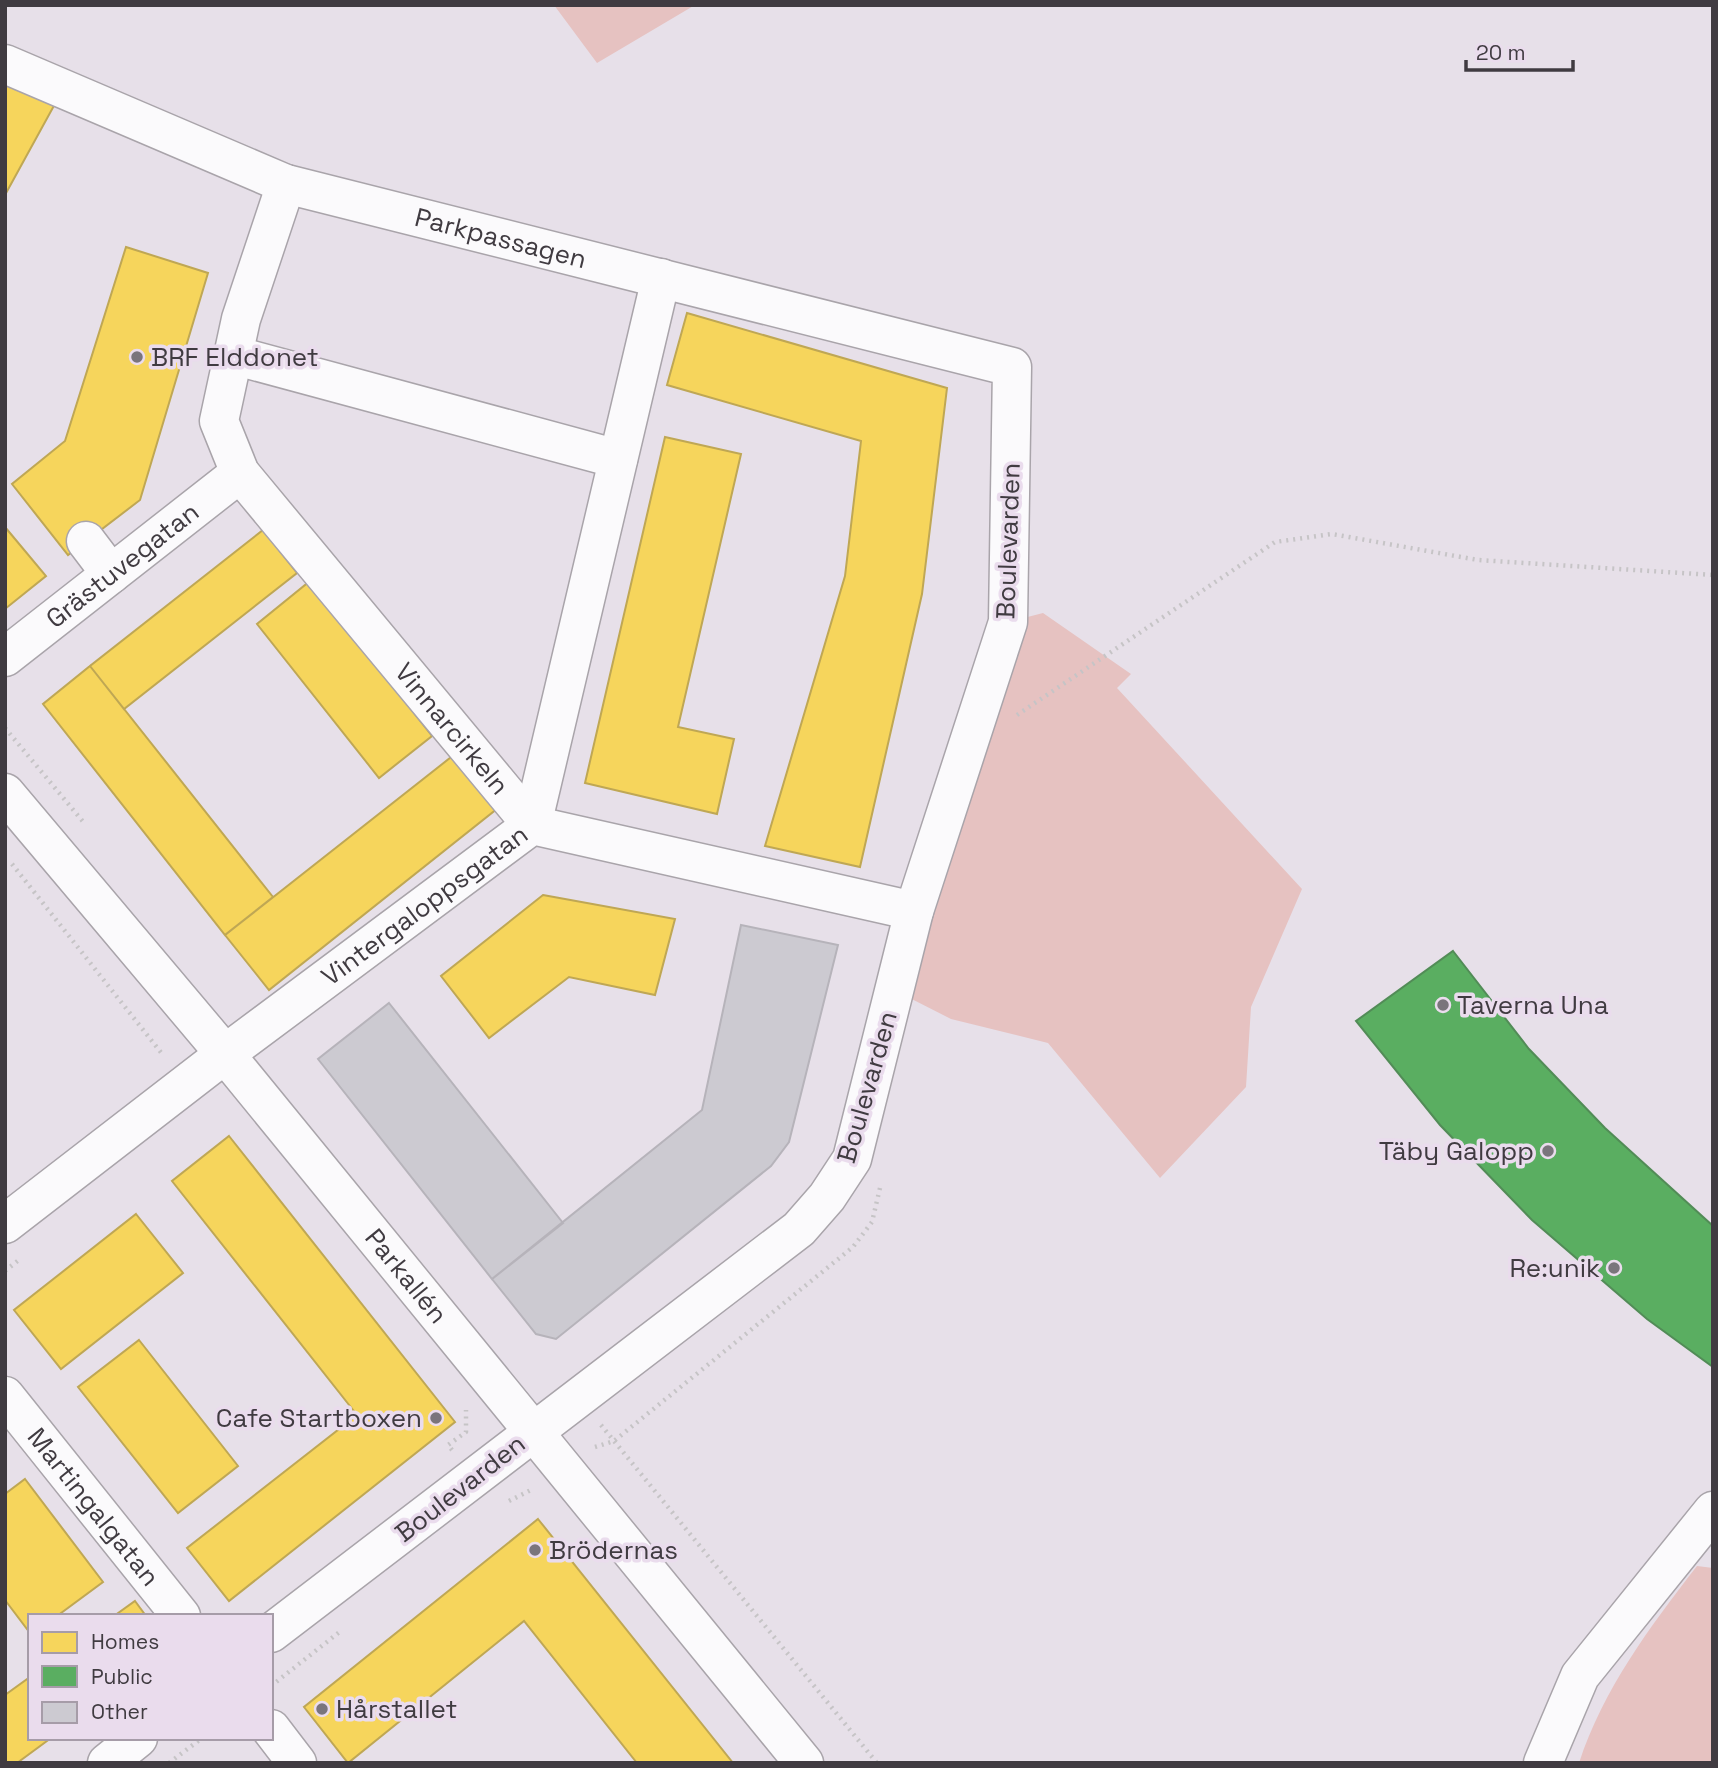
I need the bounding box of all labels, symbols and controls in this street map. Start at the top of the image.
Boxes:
scale bar [1466,28,1573,72]
text: 20 m [1476,39,1526,66]
street label: Parkpassagen [411,200,590,276]
place label: BRF Elddonet [151,340,319,374]
marker: BRF Elddonet [129,349,145,365]
street label: Boulevarden [988,462,1028,620]
street label: Grästuvegatan [39,495,206,636]
street label: Vinnarcirkeln [388,656,517,802]
street label: Vintergaloppsgatan [315,817,535,993]
place label: Taverna Una [1457,988,1609,1022]
marker: Taverna Una [1435,997,1451,1013]
street label: Boulevarden [829,1007,905,1167]
place label: Täby Galopp [1379,1134,1534,1168]
marker: Täby Galopp [1540,1143,1556,1159]
street label: Parkallén [357,1222,455,1330]
place label: Re:unik [1509,1251,1600,1285]
marker: Re:unik [1606,1260,1622,1276]
place label: Cafe Startboxen [216,1401,422,1435]
marker: Cafe Startboxen [428,1410,444,1426]
street label: Martingalgatan [20,1421,167,1593]
street label: Boulevarden [388,1426,532,1550]
place label: Brödernas [549,1533,678,1567]
marker: Brödernas [527,1542,543,1558]
legend [28,1614,273,1740]
text: Homes [91,1628,159,1655]
text: Public [91,1663,153,1690]
place label: Hårstallet [336,1692,457,1726]
text: Other [91,1698,148,1725]
marker: Hårstallet [314,1701,330,1717]

